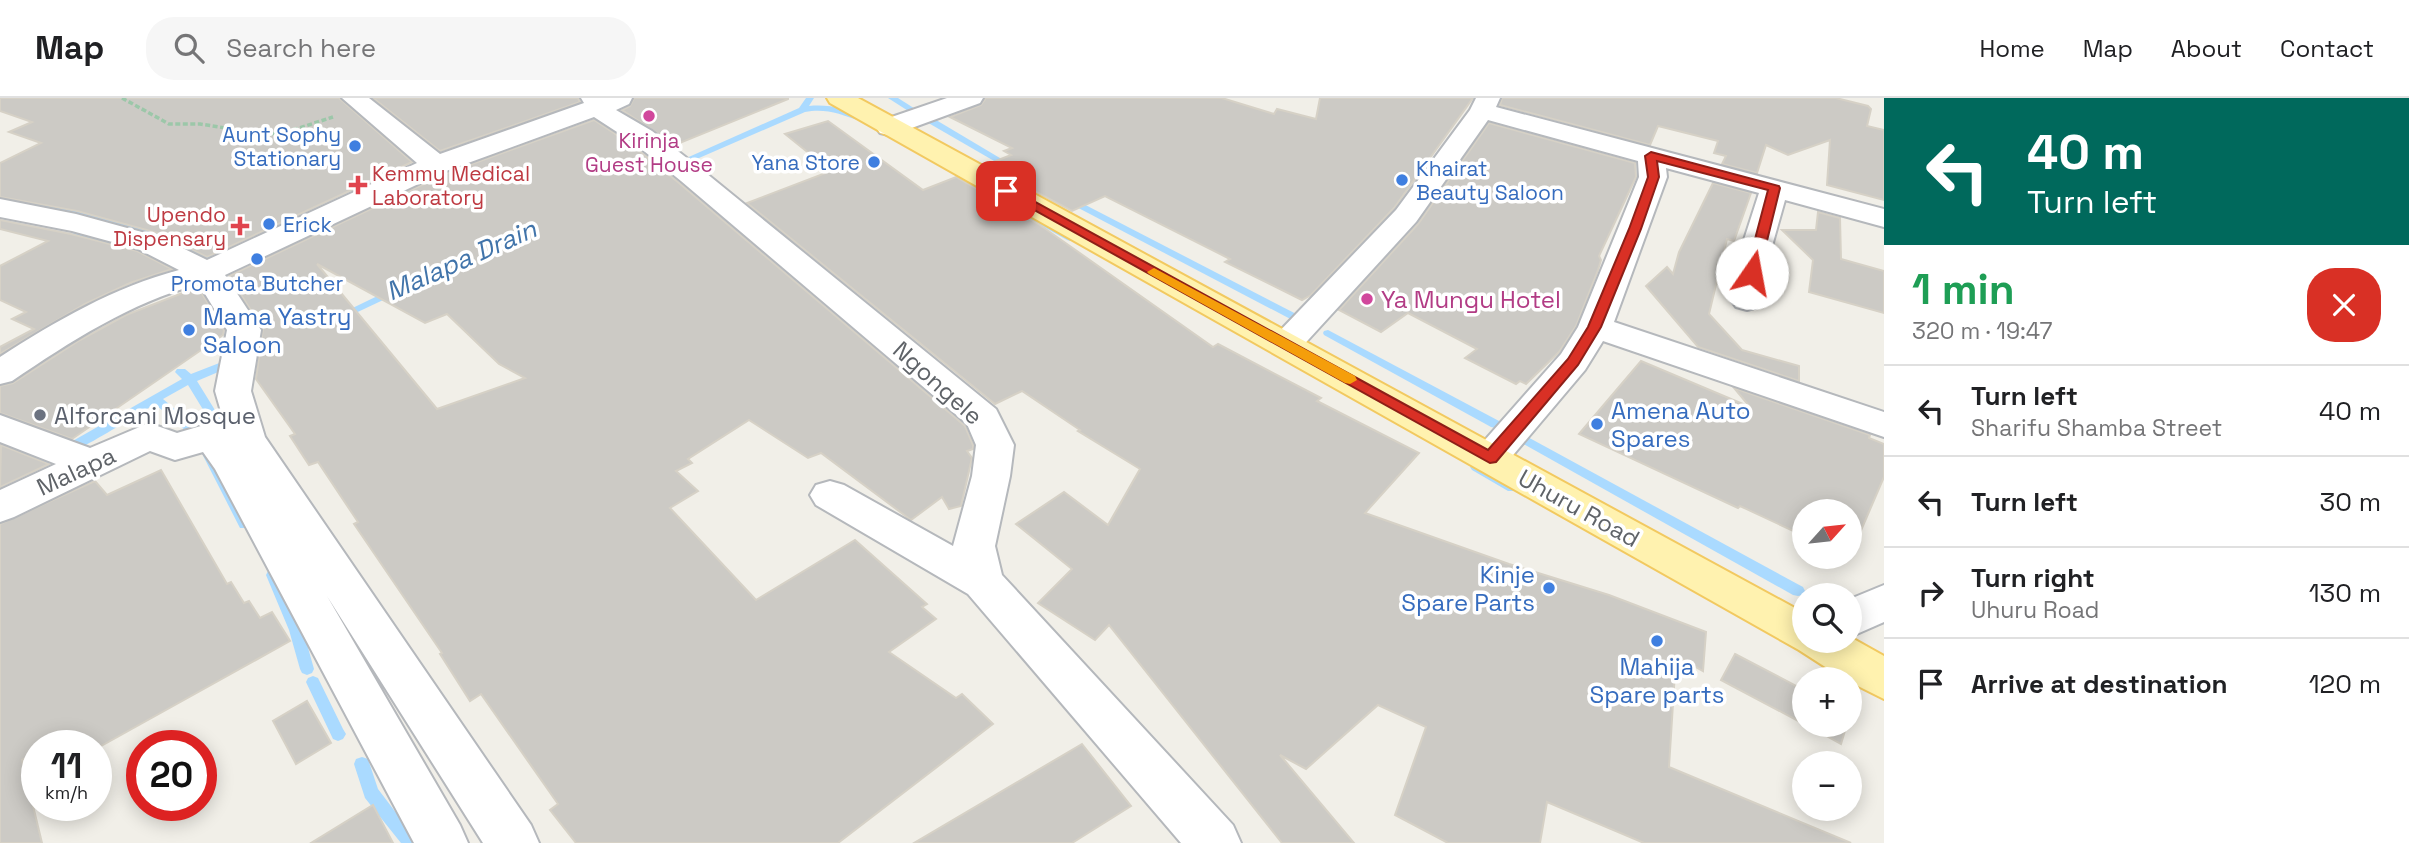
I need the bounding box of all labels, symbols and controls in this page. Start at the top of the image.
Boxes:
search box [146,17,636,80]
text: Map [35,27,104,69]
icon: search [170,29,208,67]
text: Search here [226,31,376,65]
text: Home [1979,33,2045,64]
text: Map [2083,33,2133,64]
text: About [2171,33,2242,64]
text: Contact [2280,33,2374,64]
marker: Kirinja Guest House [641,108,657,124]
place label: Aunt Sophy Stationary [222,121,341,172]
text: 40 m [2027,121,2144,183]
icon: left [1912,126,2003,217]
place label: Kirinja Guest House [585,127,713,178]
marker: Aunt Sophy Stationary [347,138,363,154]
place label: Yana Store [751,149,860,176]
marker: Yana Store [866,154,882,170]
place label: Khairat Beauty Saloon [1416,155,1564,206]
place label: Kemmy Medical Laboratory [372,160,530,211]
pin [976,161,1036,221]
icon: arrive [987,172,1025,210]
marker: Khairat Beauty Saloon [1394,172,1410,188]
marker: Kemmy Medical Laboratory [350,177,366,193]
text: Turn left [2027,182,2157,222]
place label: Upendo Dispensary [113,201,226,252]
place label: Erick [283,211,332,238]
water label: Malapa Drain [381,211,542,308]
marker: Erick [261,216,277,232]
marker: Upendo Dispensary [232,218,248,234]
position arrow [1715,236,1789,310]
marker: Promota Butcher [249,251,265,267]
text: 1 min [1912,263,2015,316]
button: close [2307,268,2381,342]
place label: Promota Butcher [171,270,343,297]
place label: Ya Mungu Hotel [1381,284,1561,315]
marker: Ya Mungu Hotel [1359,291,1375,307]
place label: Mama Yastry Saloon [203,301,351,360]
text: 320 m · 19:47 [1912,316,2052,346]
marker: Mama Yastry Saloon [181,322,197,338]
street label: Ngongele [887,334,989,432]
text: Turn left [1971,379,2078,413]
icon: left [1912,392,1950,430]
text: 40 m [2319,394,2381,428]
place label: Amena Auto Spares [1611,395,1751,454]
place label: Alforcani Mosque [54,400,256,431]
marker: Alforcani Mosque [32,407,48,423]
text: Sharifu Shamba Street [1971,413,2222,443]
marker: Amena Auto Spares [1589,416,1605,432]
street label: Malapa [32,439,121,503]
street label: Uhuru Road [1513,462,1645,554]
icon: left [1912,483,1950,521]
text: Turn left [1971,485,2078,519]
text: 30 m [2320,485,2381,519]
north arrow [1792,499,1862,569]
map controls [1792,499,1862,821]
place label: Kinje Spare Parts [1401,559,1535,618]
text: Turn right [1971,561,2095,595]
icon: right [1912,574,1950,612]
text: 130 m [2309,576,2381,610]
marker: Kinje Spare Parts [1541,580,1557,596]
button: search [1792,583,1862,653]
text: Uhuru Road [1971,595,2099,625]
marker: Mahija Spare parts [1649,633,1665,649]
place label: Mahija Spare parts [1590,651,1724,710]
icon: arrive [1912,665,1950,703]
button: + [1792,667,1862,737]
text: Arrive at destination [1971,667,2228,701]
text: 120 m [2309,667,2381,701]
speed limit sign: 20 [126,730,217,821]
text: 11 [51,744,82,788]
button: − [1792,751,1862,821]
text: km/h [45,781,88,804]

